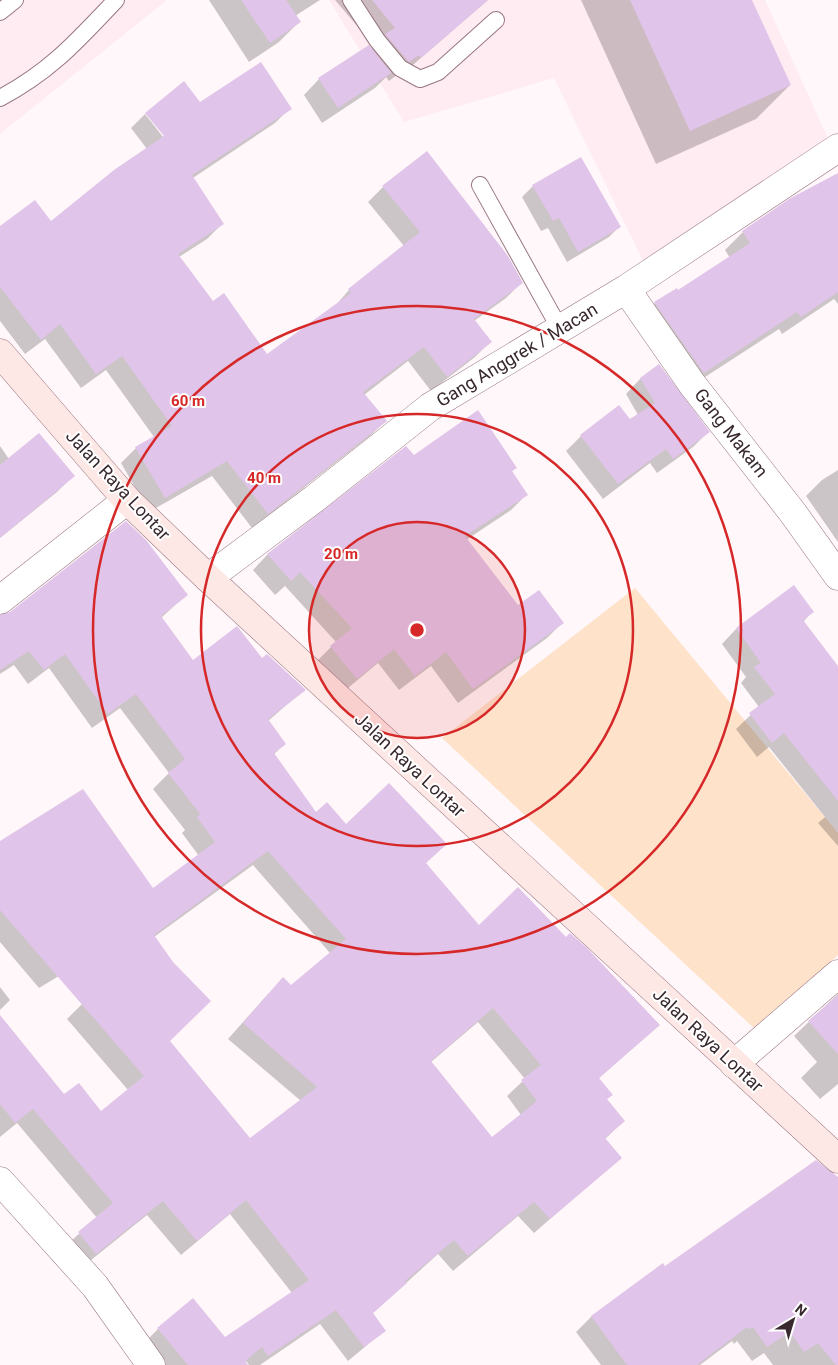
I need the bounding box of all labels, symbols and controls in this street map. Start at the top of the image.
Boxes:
street label: Gang Anggrek / Macan [432,298,601,411]
street label: Gang Makam [690,384,773,481]
text: 60 m [171,392,205,410]
street label: Jalan Raya Lontar [62,425,175,544]
text: 40 m [247,469,281,487]
text: 20 m [324,545,358,563]
centre of rings [408,621,426,639]
street label: Jalan Raya Lontar [351,708,470,821]
street label: Jalan Raya Lontar [649,983,768,1096]
north arrow [768,1295,818,1345]
text: N [792,1300,810,1319]

